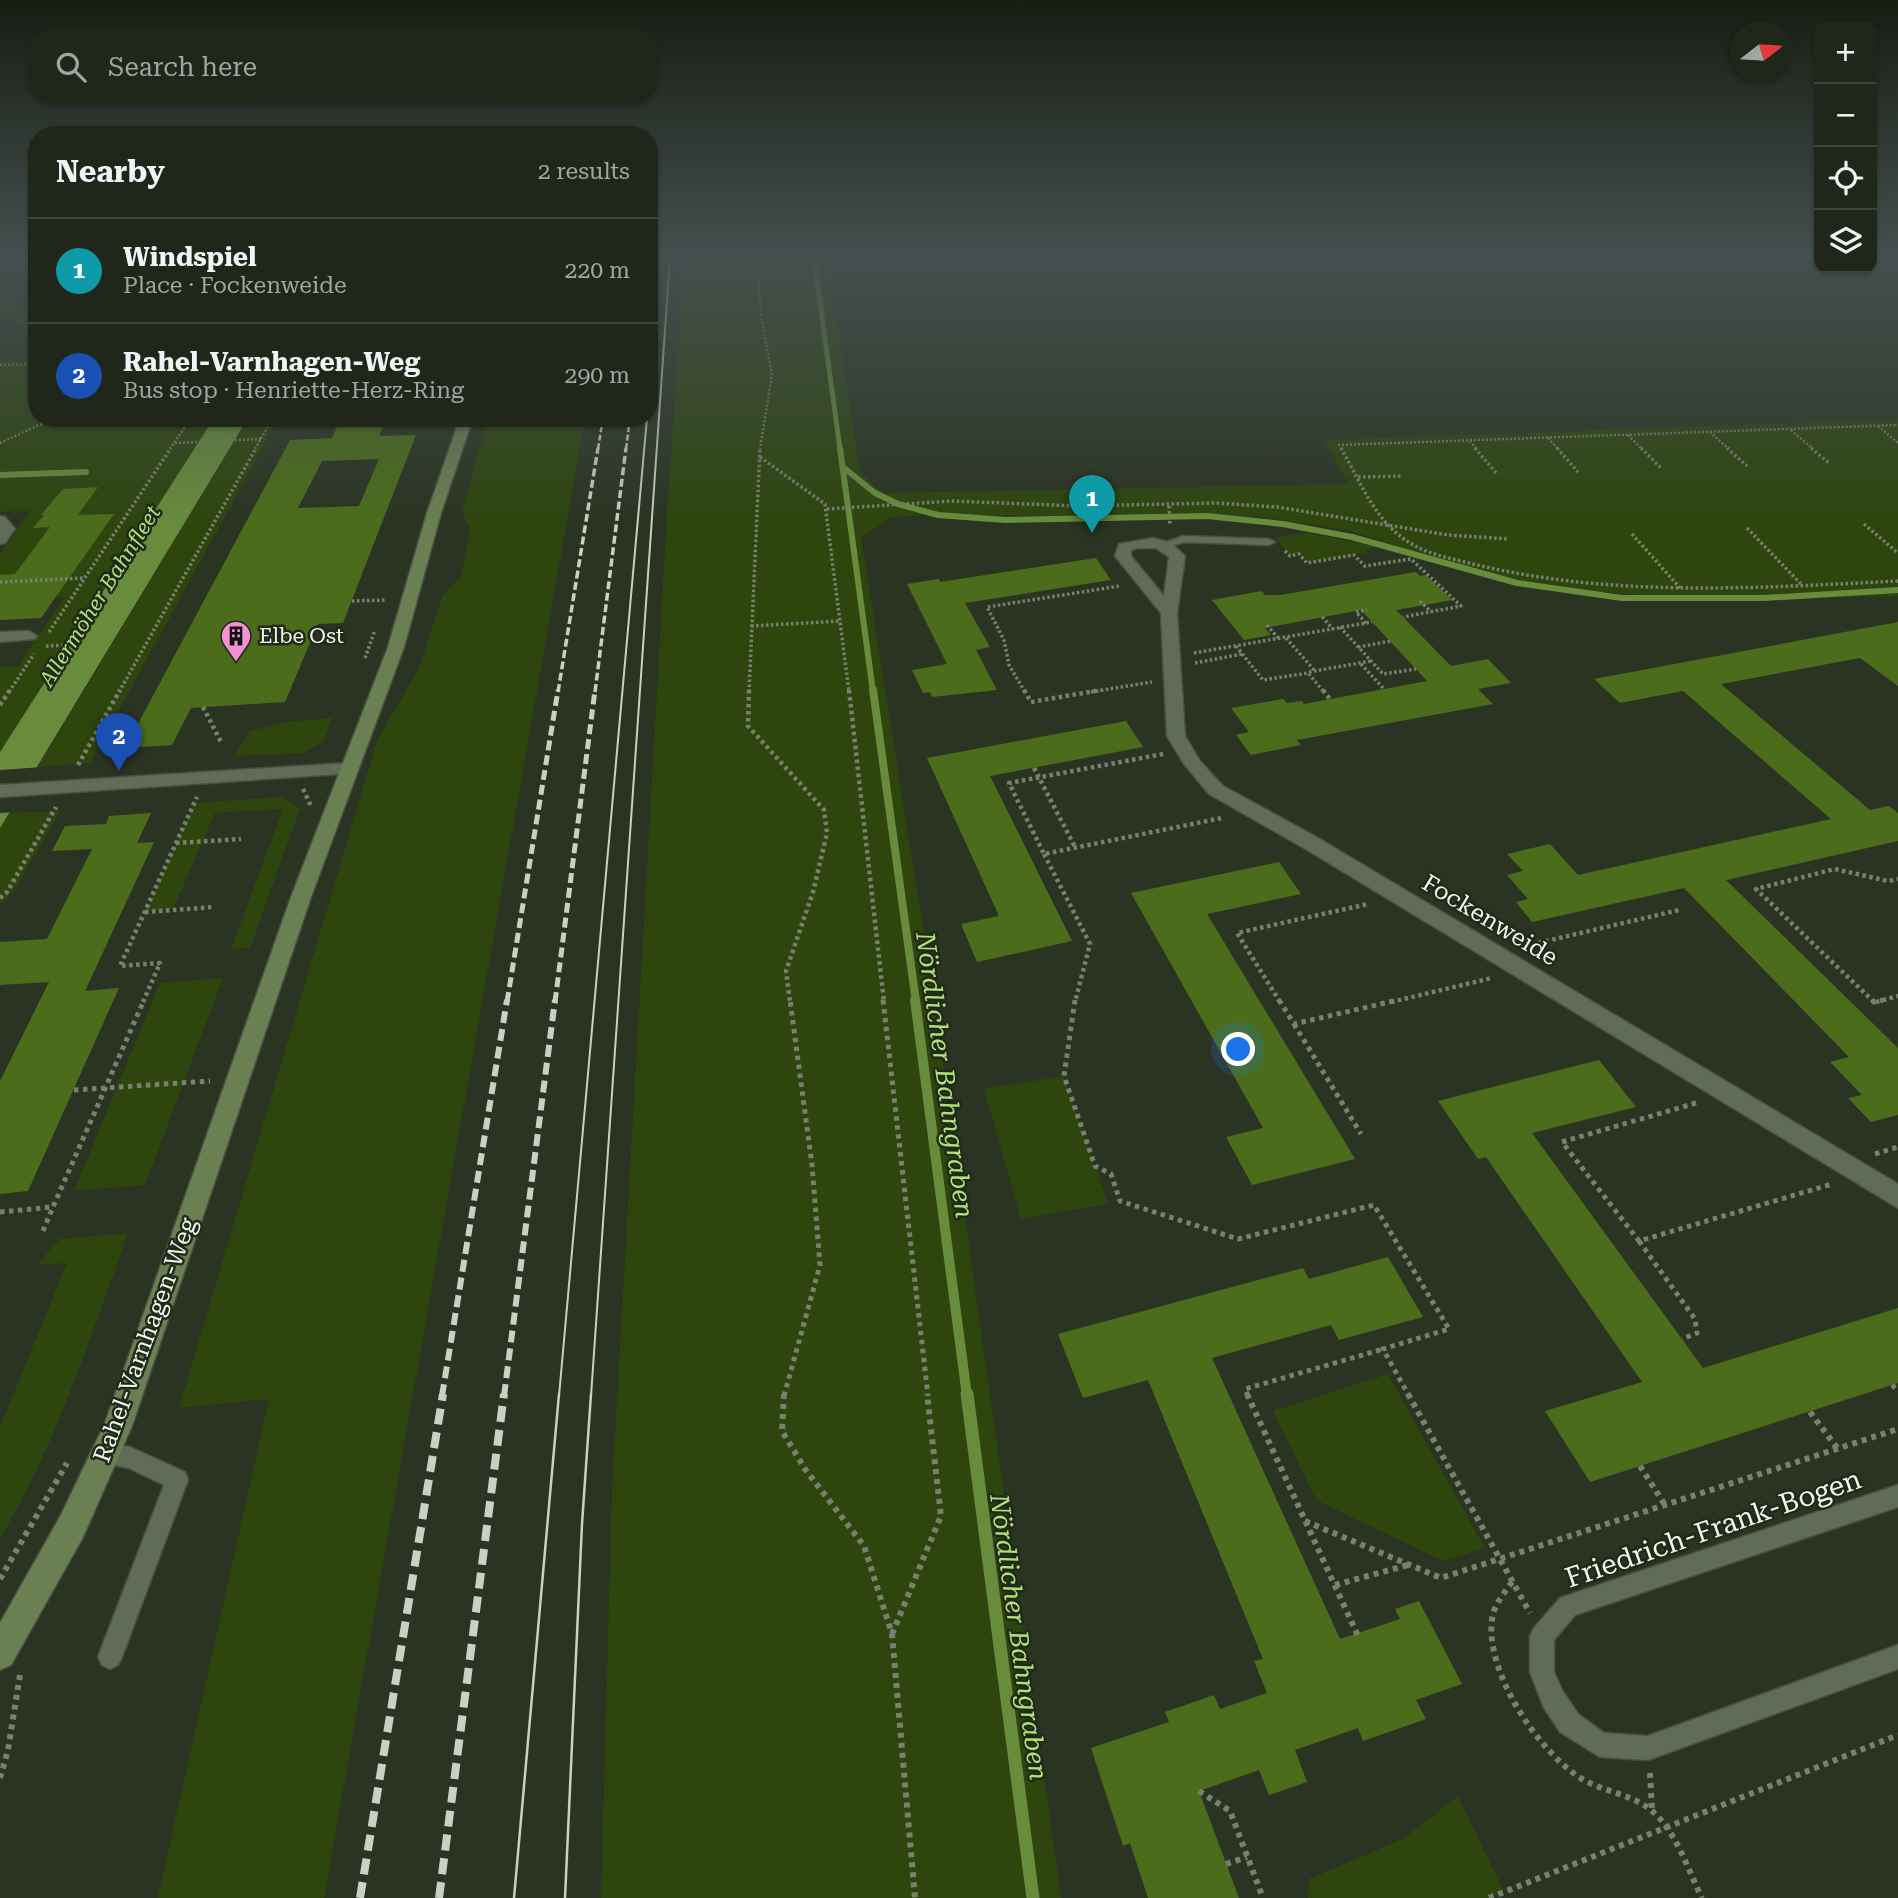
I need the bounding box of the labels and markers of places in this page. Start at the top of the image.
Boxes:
pin: 1 [1069,475,1115,533]
building icon: Elbe Ost [219,619,253,663]
place label: Elbe Ost [259,624,344,648]
pin: 2 [96,713,142,771]

